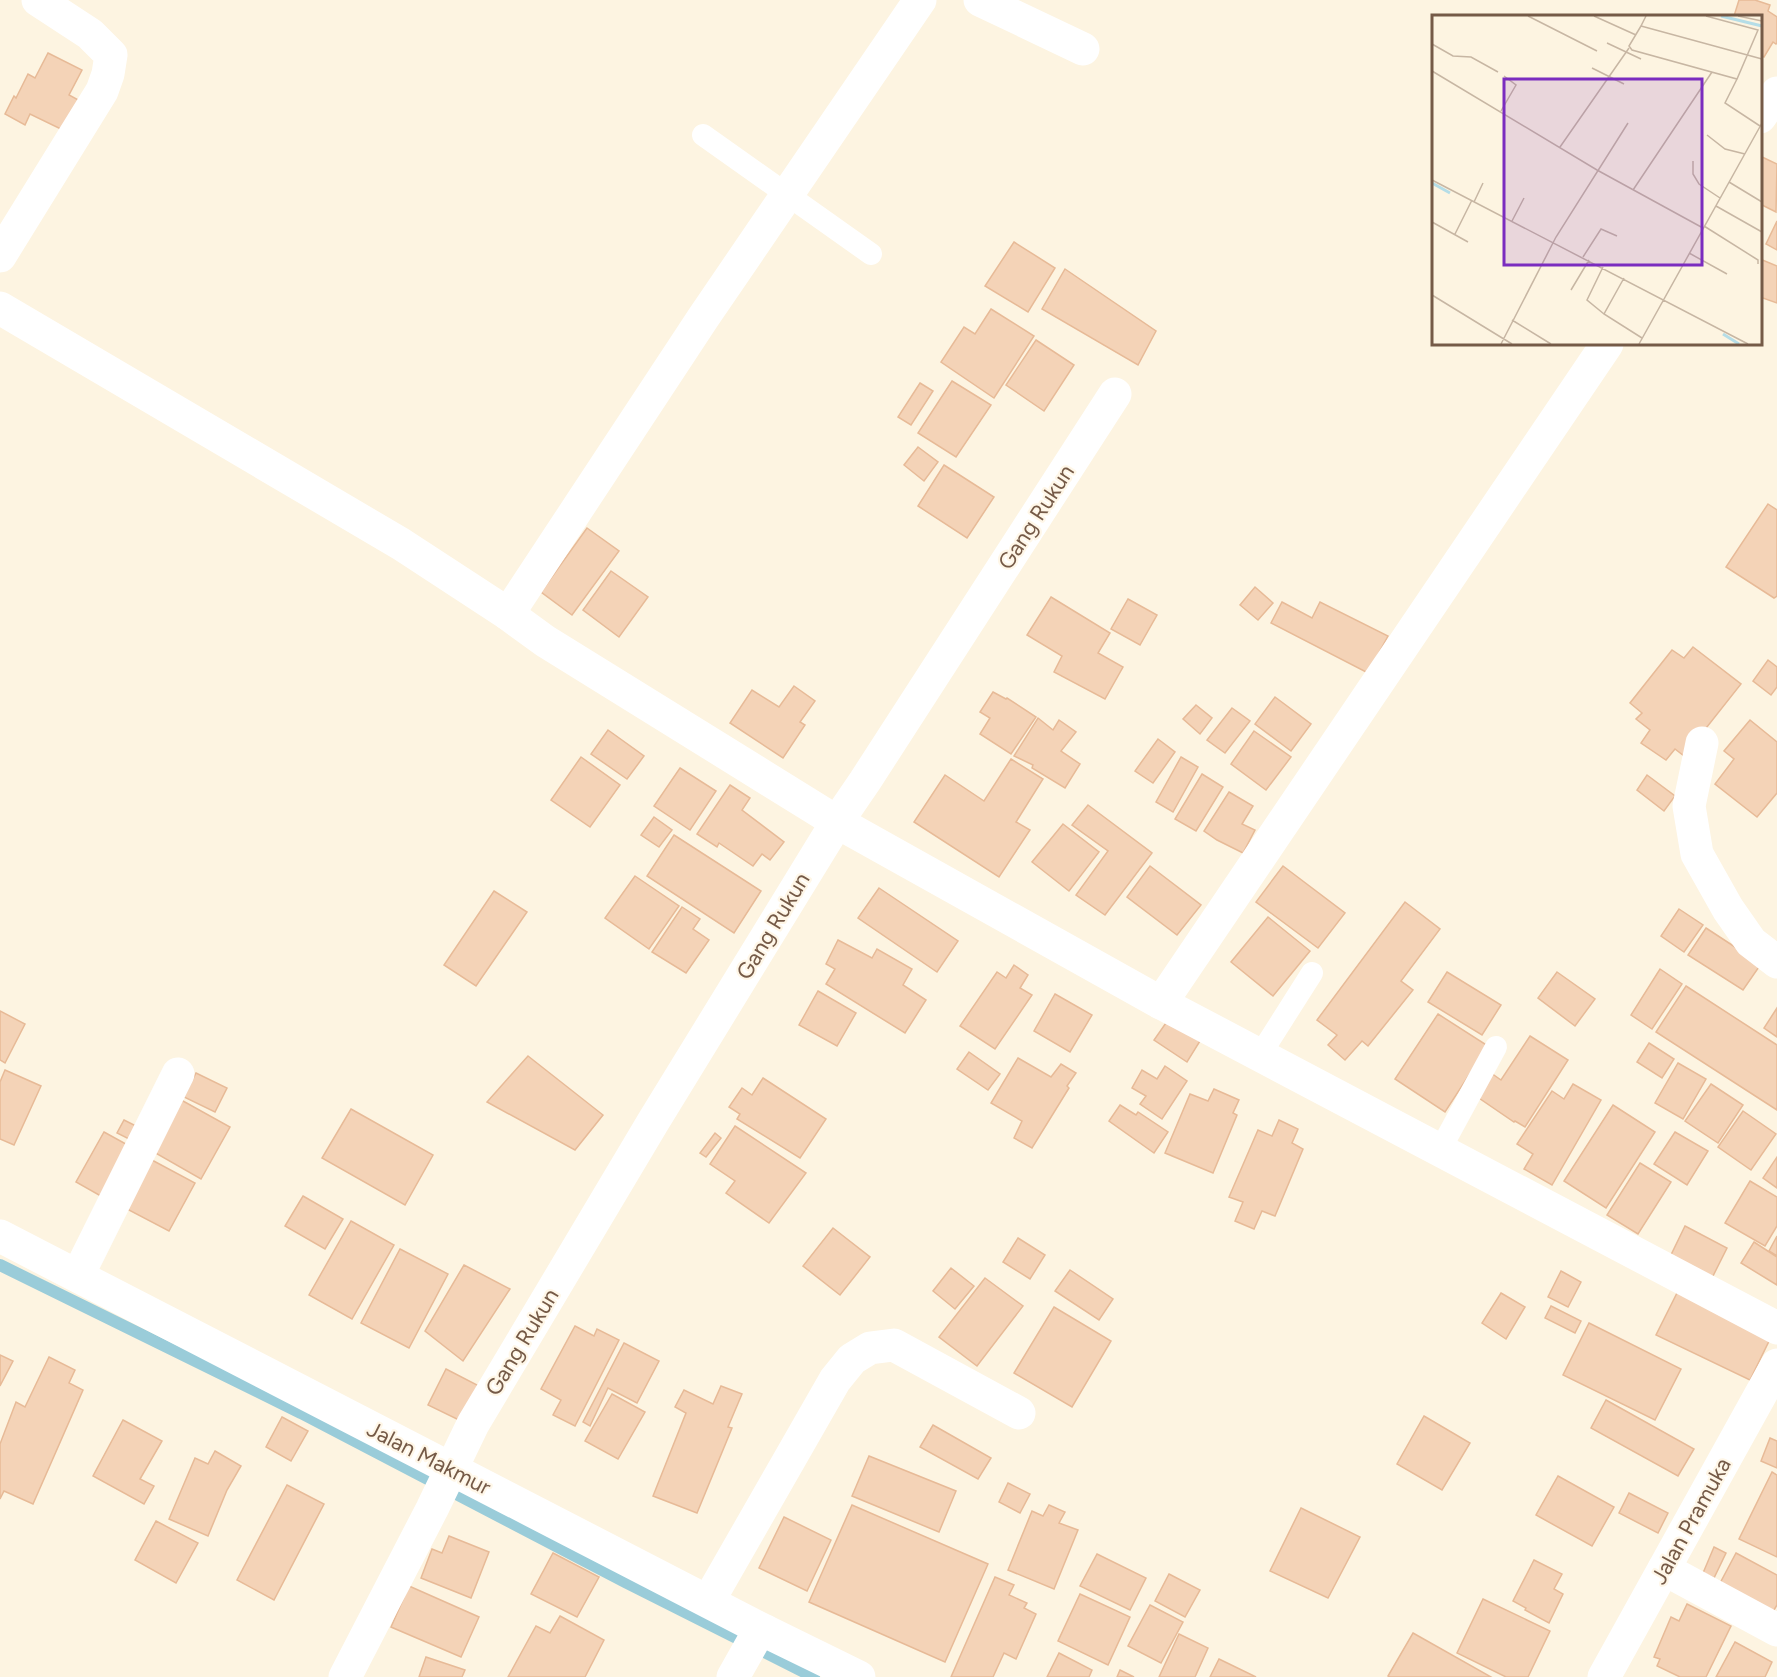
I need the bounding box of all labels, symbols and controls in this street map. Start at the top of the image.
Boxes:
inset map [1432,15,1762,345]
street label: Gang Rukun [992,459,1080,575]
street label: Gang Rukun [731,868,815,984]
street label: Gang Rukun [480,1284,564,1400]
street label: Jalan Makmur [363,1415,496,1501]
street label: Jalan Pramuka [1645,1453,1737,1589]

